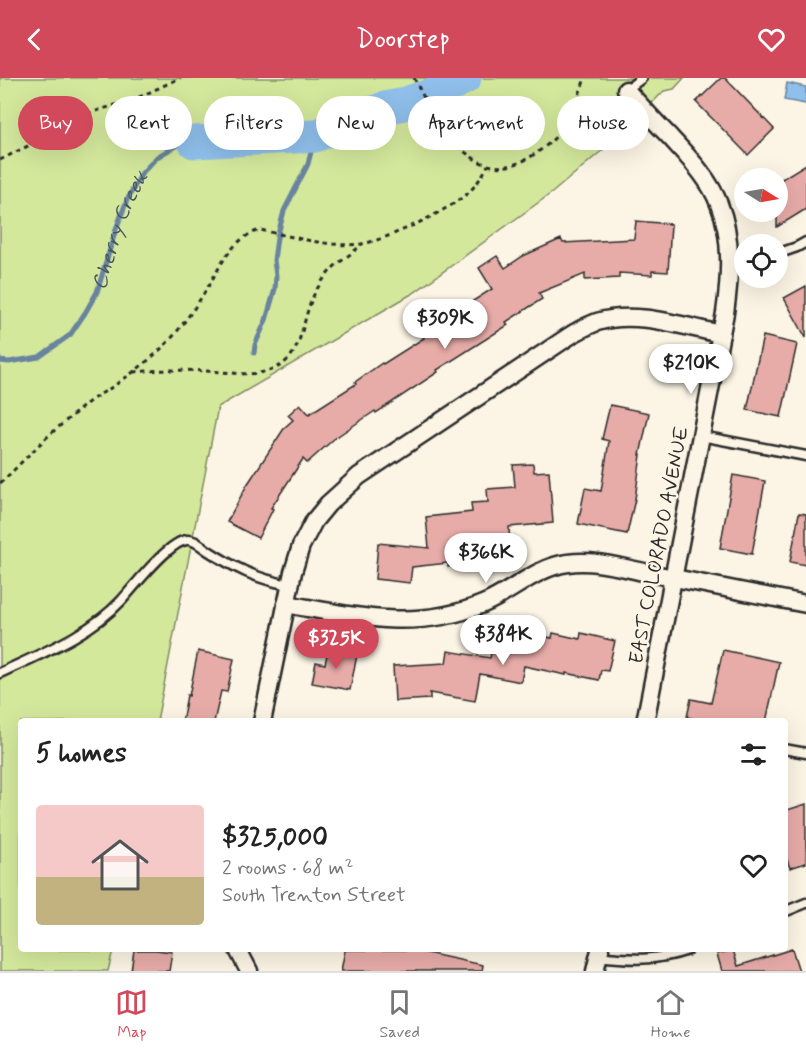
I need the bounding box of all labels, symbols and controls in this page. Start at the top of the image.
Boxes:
text: Doorstep [356,22,450,57]
icon: back [18,23,51,56]
icon: heart [755,23,788,56]
chip: Buy [18,96,93,150]
chip: Rent [105,96,192,150]
chip: Filters [204,96,304,150]
chip: New [316,96,396,150]
chip: Apartment [408,96,545,150]
chip: House [557,96,649,150]
water label: Cherry Creek [86,165,156,293]
north arrow [734,168,788,222]
map controls [734,168,788,288]
button: locate [734,234,788,288]
pin: $309K [403,299,487,350]
text: $309K [417,305,473,332]
pin: $210K [649,344,733,395]
text: $210K [663,350,719,377]
street label: EAST COLORADO AVENUE [623,424,696,666]
pin: $366K [444,533,528,584]
text: $366K [458,539,514,566]
pin: $384K [461,615,545,666]
pin: $325K [294,619,378,670]
text: $384K [474,621,532,648]
text: $325K [308,625,364,652]
text: 5 homes [36,737,127,771]
icon: filters [737,738,770,771]
text: $325,000 [222,821,328,855]
icon: home [84,829,156,901]
icon: heart [737,849,770,882]
text: 2 rooms · 68 m² [222,855,353,882]
text: South Trenton Street [222,882,406,909]
tab: Map [115,986,148,1043]
tab: Saved [379,986,420,1043]
tab: Home [651,986,691,1043]

